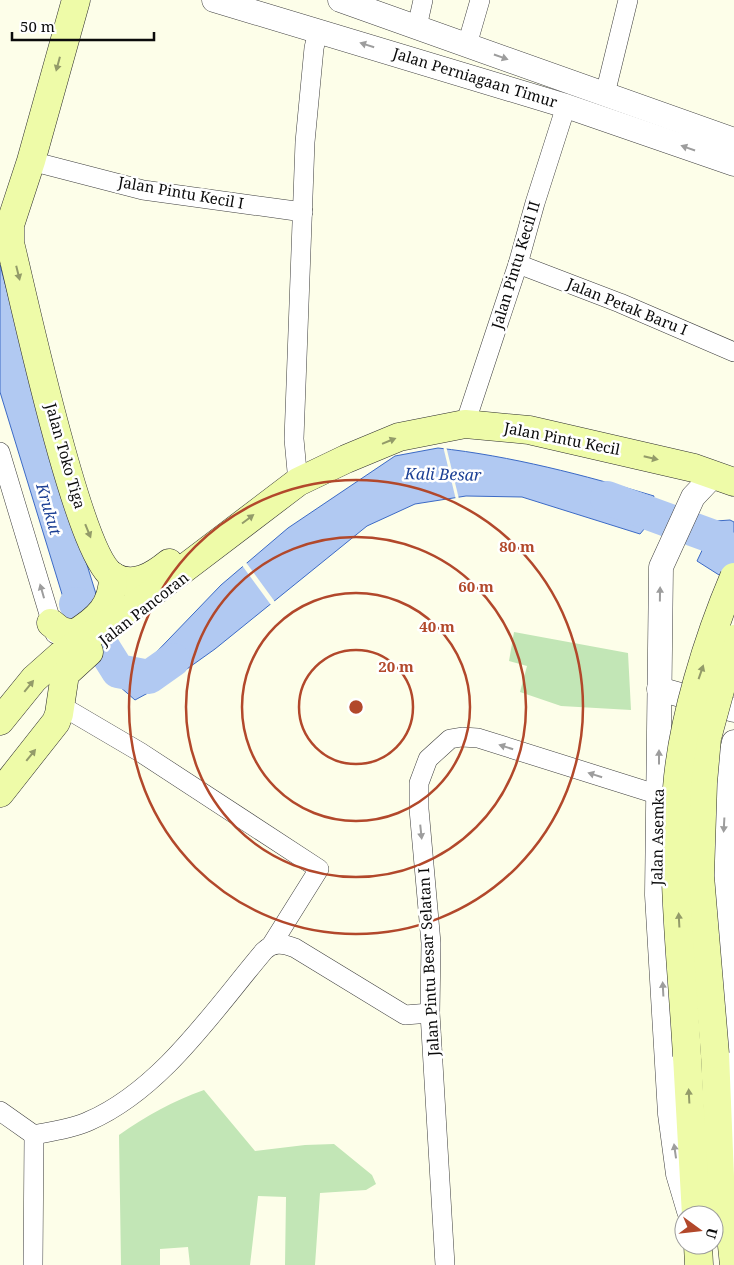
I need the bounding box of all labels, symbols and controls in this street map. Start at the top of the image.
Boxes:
scale bar [12,10,155,42]
text: 50 m [20,16,55,36]
one-way arrow [359,41,374,48]
street label: Jalan Perniagaan Timur [390,42,560,112]
one-way arrow [494,53,509,61]
one-way arrow [54,56,62,71]
one-way arrow [680,144,695,152]
street label: Jalan Pintu Kecil I [116,171,246,213]
street label: Jalan Pintu Kecil II [486,198,544,332]
one-way arrow [14,266,22,281]
street label: Jalan Petak Baru I [563,272,691,339]
street label: Jalan Toko Tiga [41,400,91,511]
street label: Jalan Pintu Kecil [501,417,622,459]
one-way arrow [382,437,397,445]
one-way arrow [644,454,659,462]
water label: Kali Besar [403,462,482,486]
water label: Krukut [31,480,67,538]
one-way arrow [241,514,254,525]
one-way arrow [85,524,93,538]
text: 80 m [499,536,535,556]
street label: Jalan Pancoran [94,567,193,650]
text: 60 m [458,576,494,596]
one-way arrow [38,584,46,599]
one-way arrow [656,586,664,602]
text: 40 m [419,616,455,636]
text: 20 m [378,656,414,676]
one-way arrow [697,665,705,680]
one-way arrow [23,680,34,693]
centre of rings [347,698,365,716]
one-way arrow [499,742,514,750]
one-way arrow [655,748,663,764]
one-way arrow [25,750,37,762]
one-way arrow [588,770,603,778]
street label: Jalan Asemka [646,788,668,887]
one-way arrow [719,817,727,833]
one-way arrow [417,824,425,840]
street label: Jalan Pintu Besar Selatan I [413,867,443,1058]
one-way arrow [675,911,683,927]
one-way arrow [658,981,666,997]
one-way arrow [685,1088,693,1104]
one-way arrow [671,1142,679,1158]
north arrow [674,1205,724,1255]
text: U [701,1226,723,1242]

